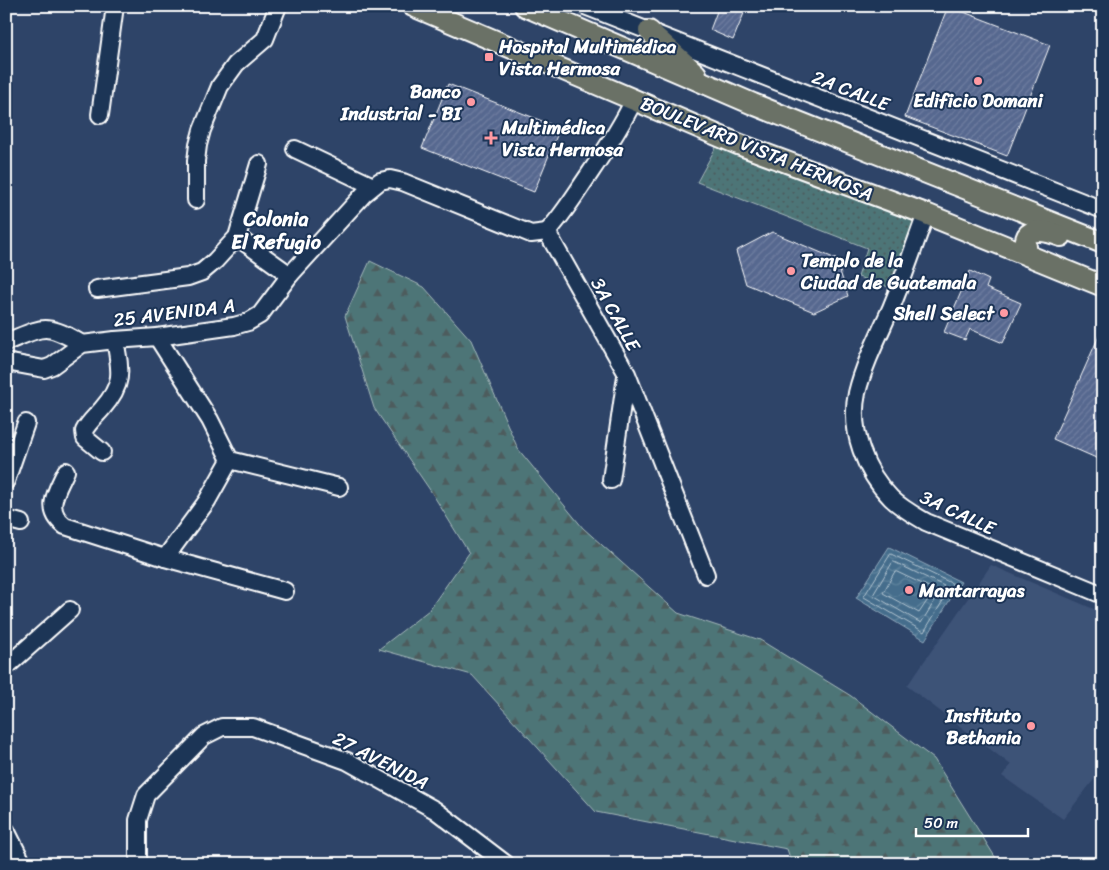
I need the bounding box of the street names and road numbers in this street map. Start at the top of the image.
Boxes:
street label: 2A CALLE [807,61,896,121]
street label: BOULEVARD VISTA HERMOSA [635,87,878,210]
street label: 3A CALLE [582,271,650,359]
street label: 25 AVENIDA A [111,289,237,336]
street label: 3A CALLE [914,481,1002,545]
street label: 27 AVENIDA [327,722,435,799]

